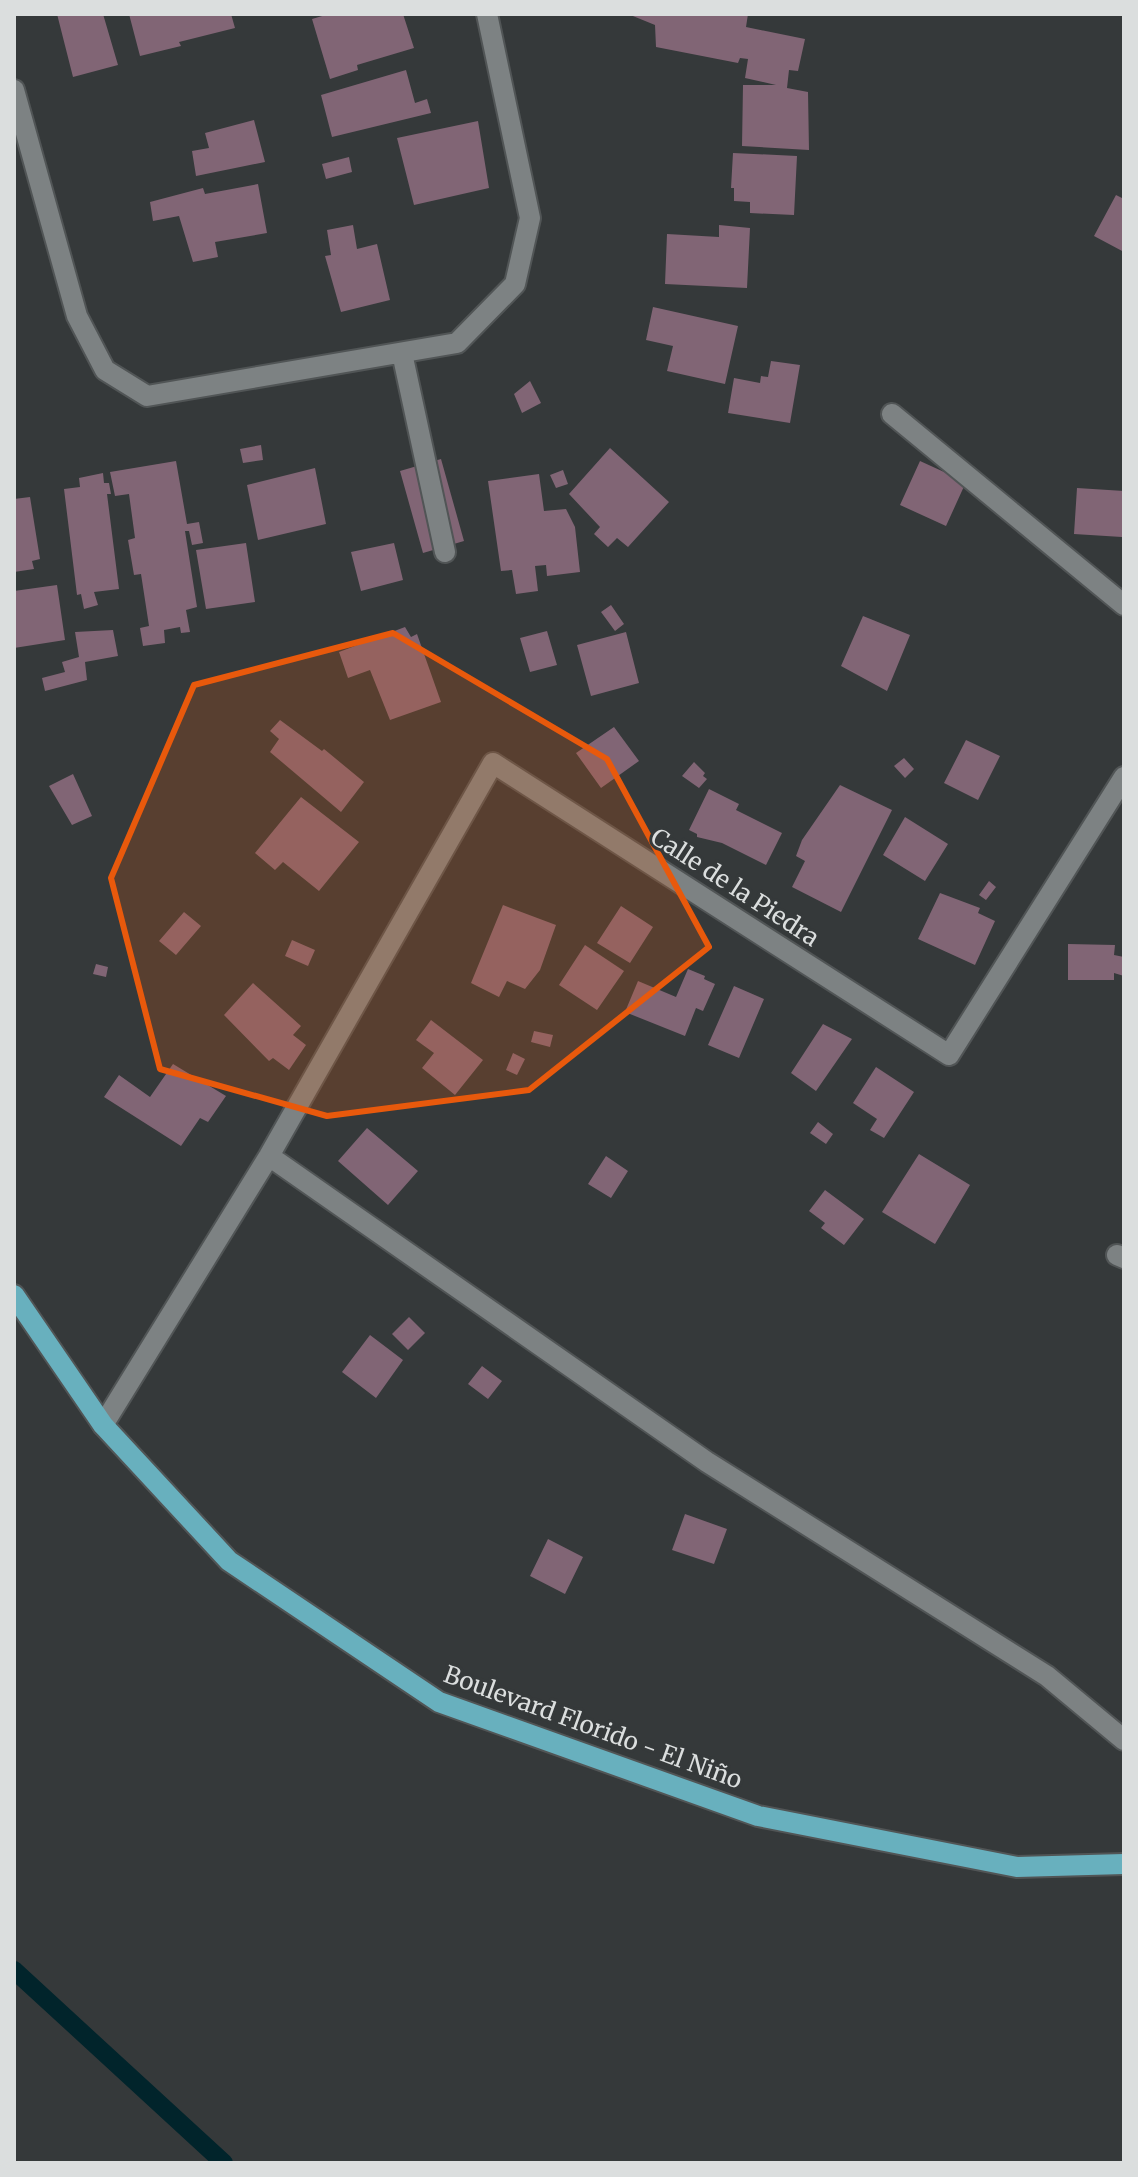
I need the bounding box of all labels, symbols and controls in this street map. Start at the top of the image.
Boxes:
street label: Calle de la Piedra [645,821,825,953]
street label: Boulevard Florido - El Niño [440,1659,746,1795]

